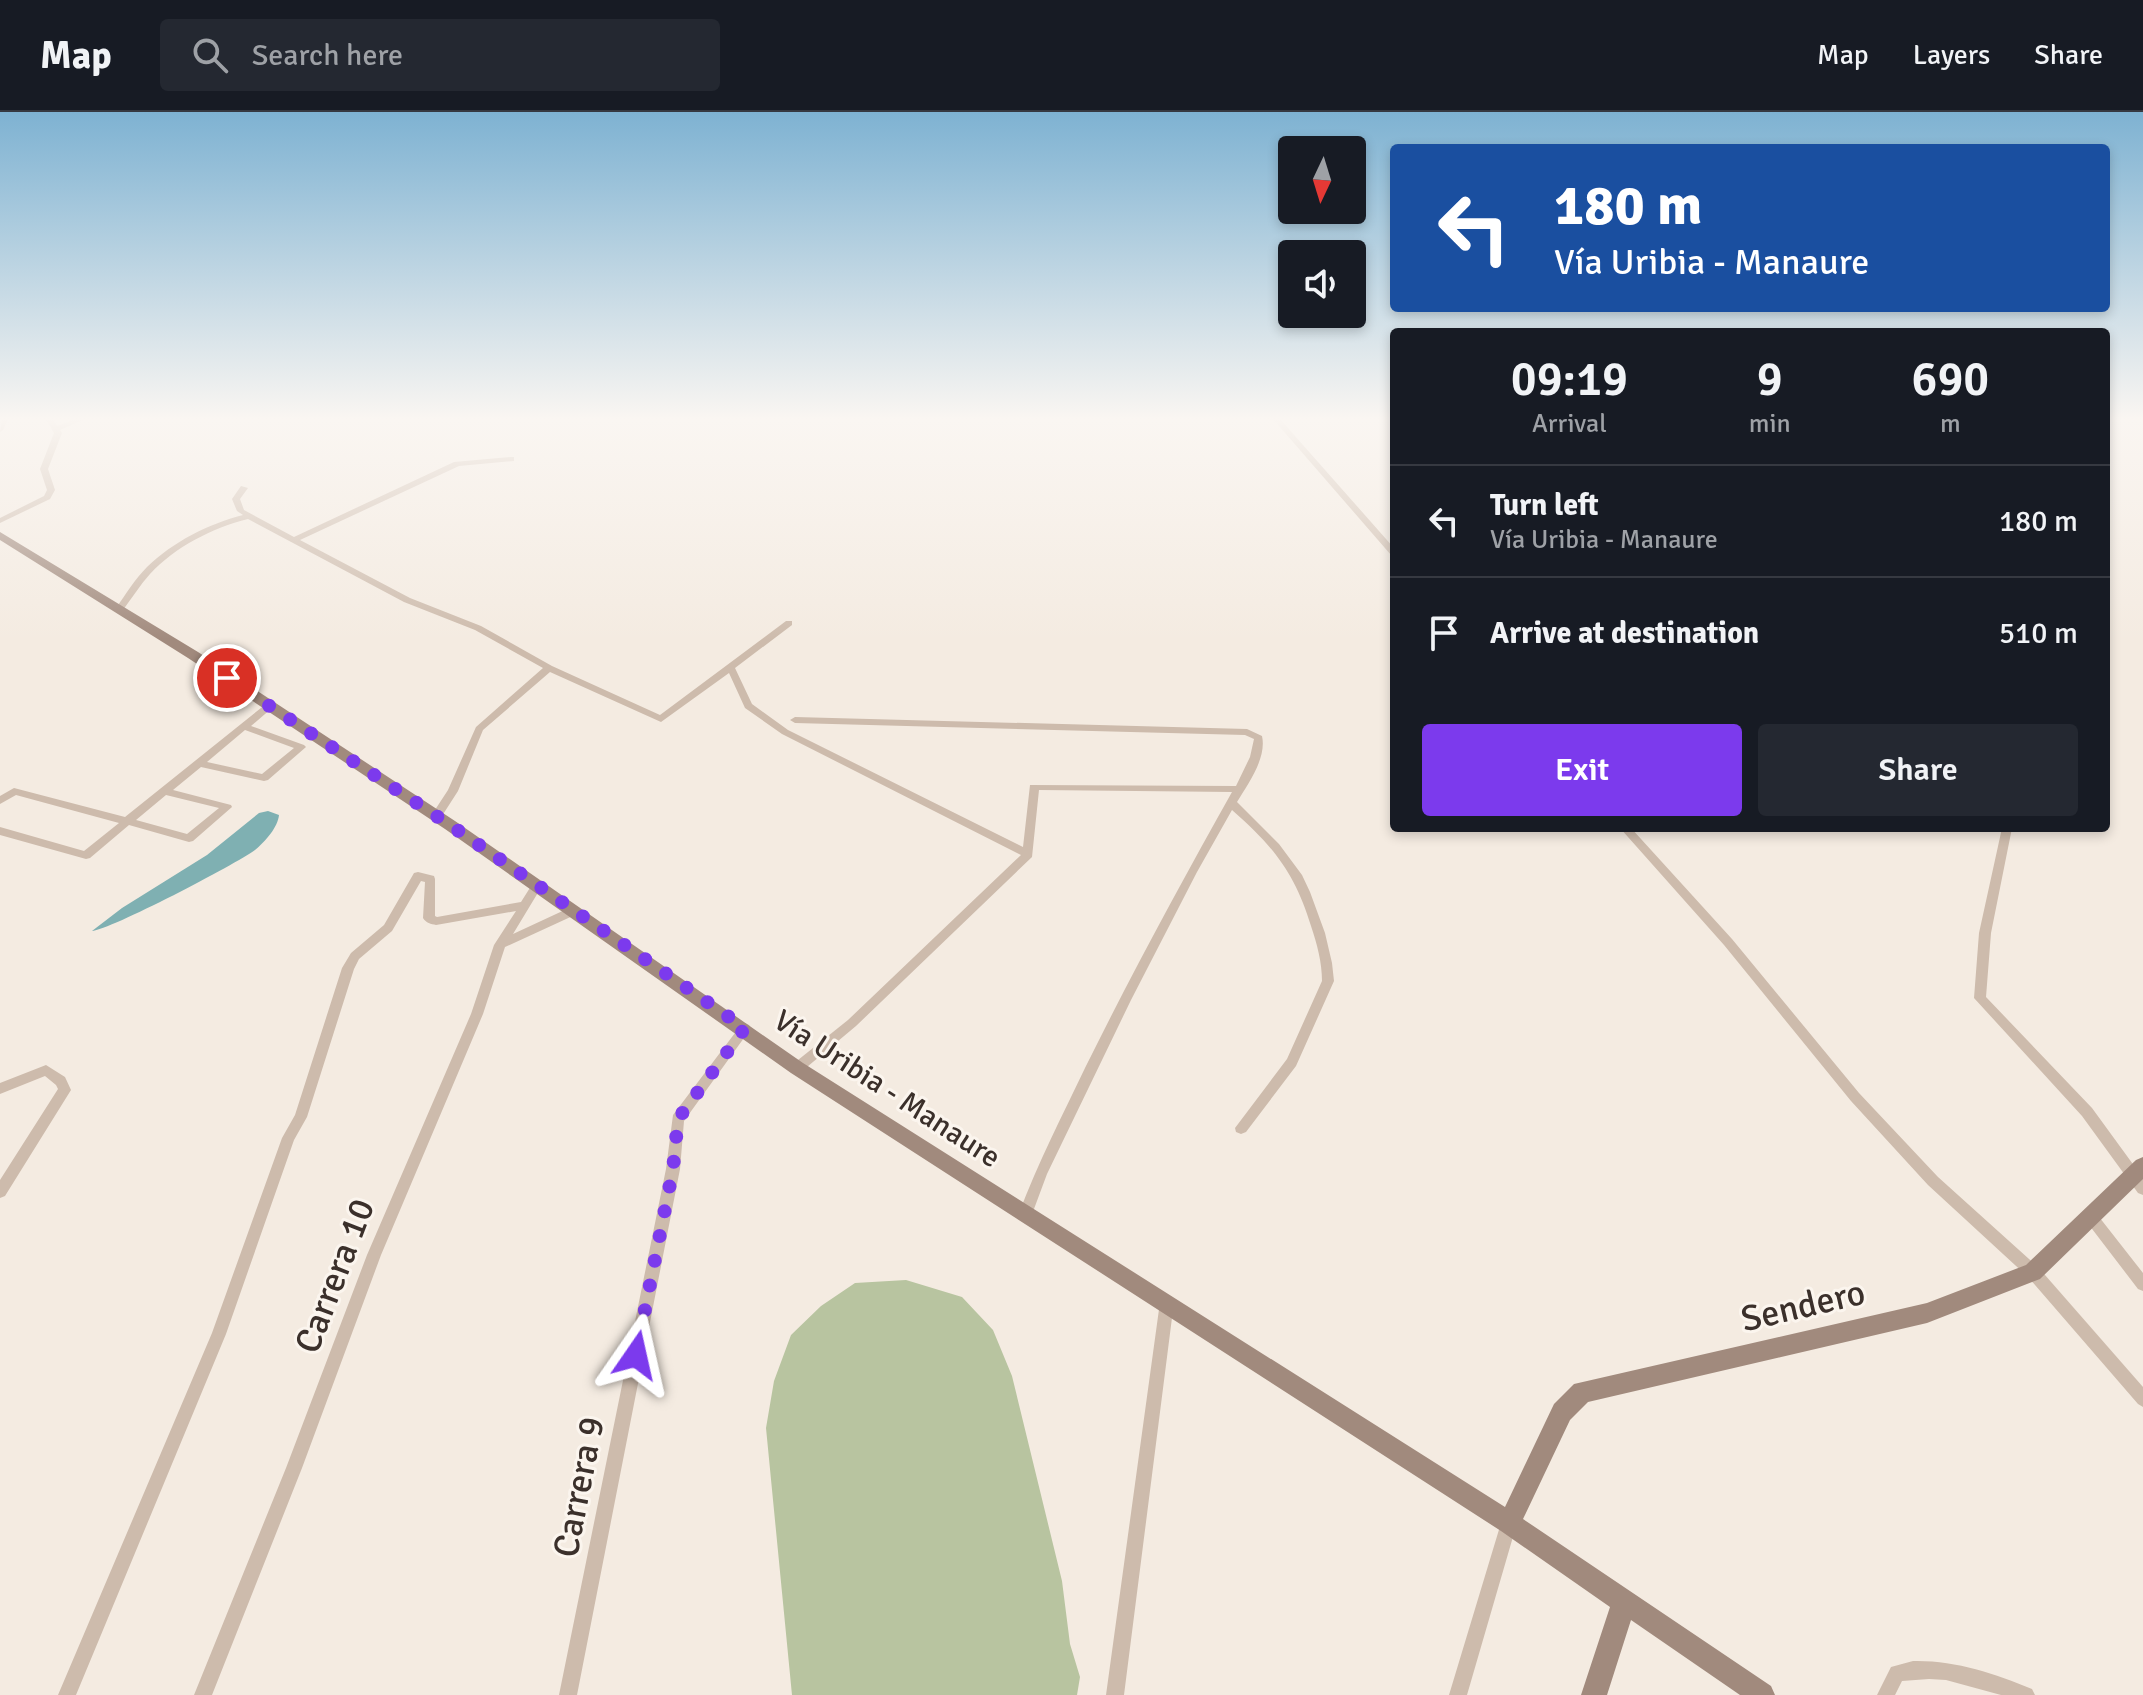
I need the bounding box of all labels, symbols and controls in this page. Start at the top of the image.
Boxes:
search box [160,19,720,91]
text: Map [40,32,112,79]
icon: search [188,33,232,77]
text: Search here [252,37,403,74]
text: Map [1817,38,1869,72]
text: Layers [1913,38,1990,72]
text: Share [2034,38,2103,72]
north arrow [1278,136,1366,224]
map controls [1278,136,1366,328]
text: 180 m [1554,171,1702,240]
icon: left [1422,176,1526,280]
button: sound [1278,240,1366,328]
text: Vía Uribia - Manaure [1554,240,1869,285]
text: 09:19 [1511,350,1628,409]
text: 9 [1757,350,1783,409]
text: 690 [1911,350,1989,409]
text: Arrival [1532,408,1607,440]
text: min [1749,408,1791,440]
text: m [1940,408,1961,440]
text: Turn left [1490,487,1599,524]
icon: left [1422,499,1466,543]
text: 180 m [1999,503,2078,540]
text: Vía Uribia - Manaure [1490,524,1718,556]
icon: arrive [1422,611,1466,655]
text: Arrive at destination [1490,615,1759,652]
text: 510 m [1999,615,2078,652]
pin [193,644,261,712]
icon: arrive [205,656,249,700]
button: Exit [1422,724,1742,816]
button: Share [1758,724,2078,816]
street label: Vía Uribia - Manaure [767,1002,1007,1176]
street label: Carrera 10 [285,1192,385,1360]
street label: Sendero [1737,1270,1869,1342]
position arrow [594,1313,678,1397]
street label: Carrera 9 [543,1413,615,1561]

